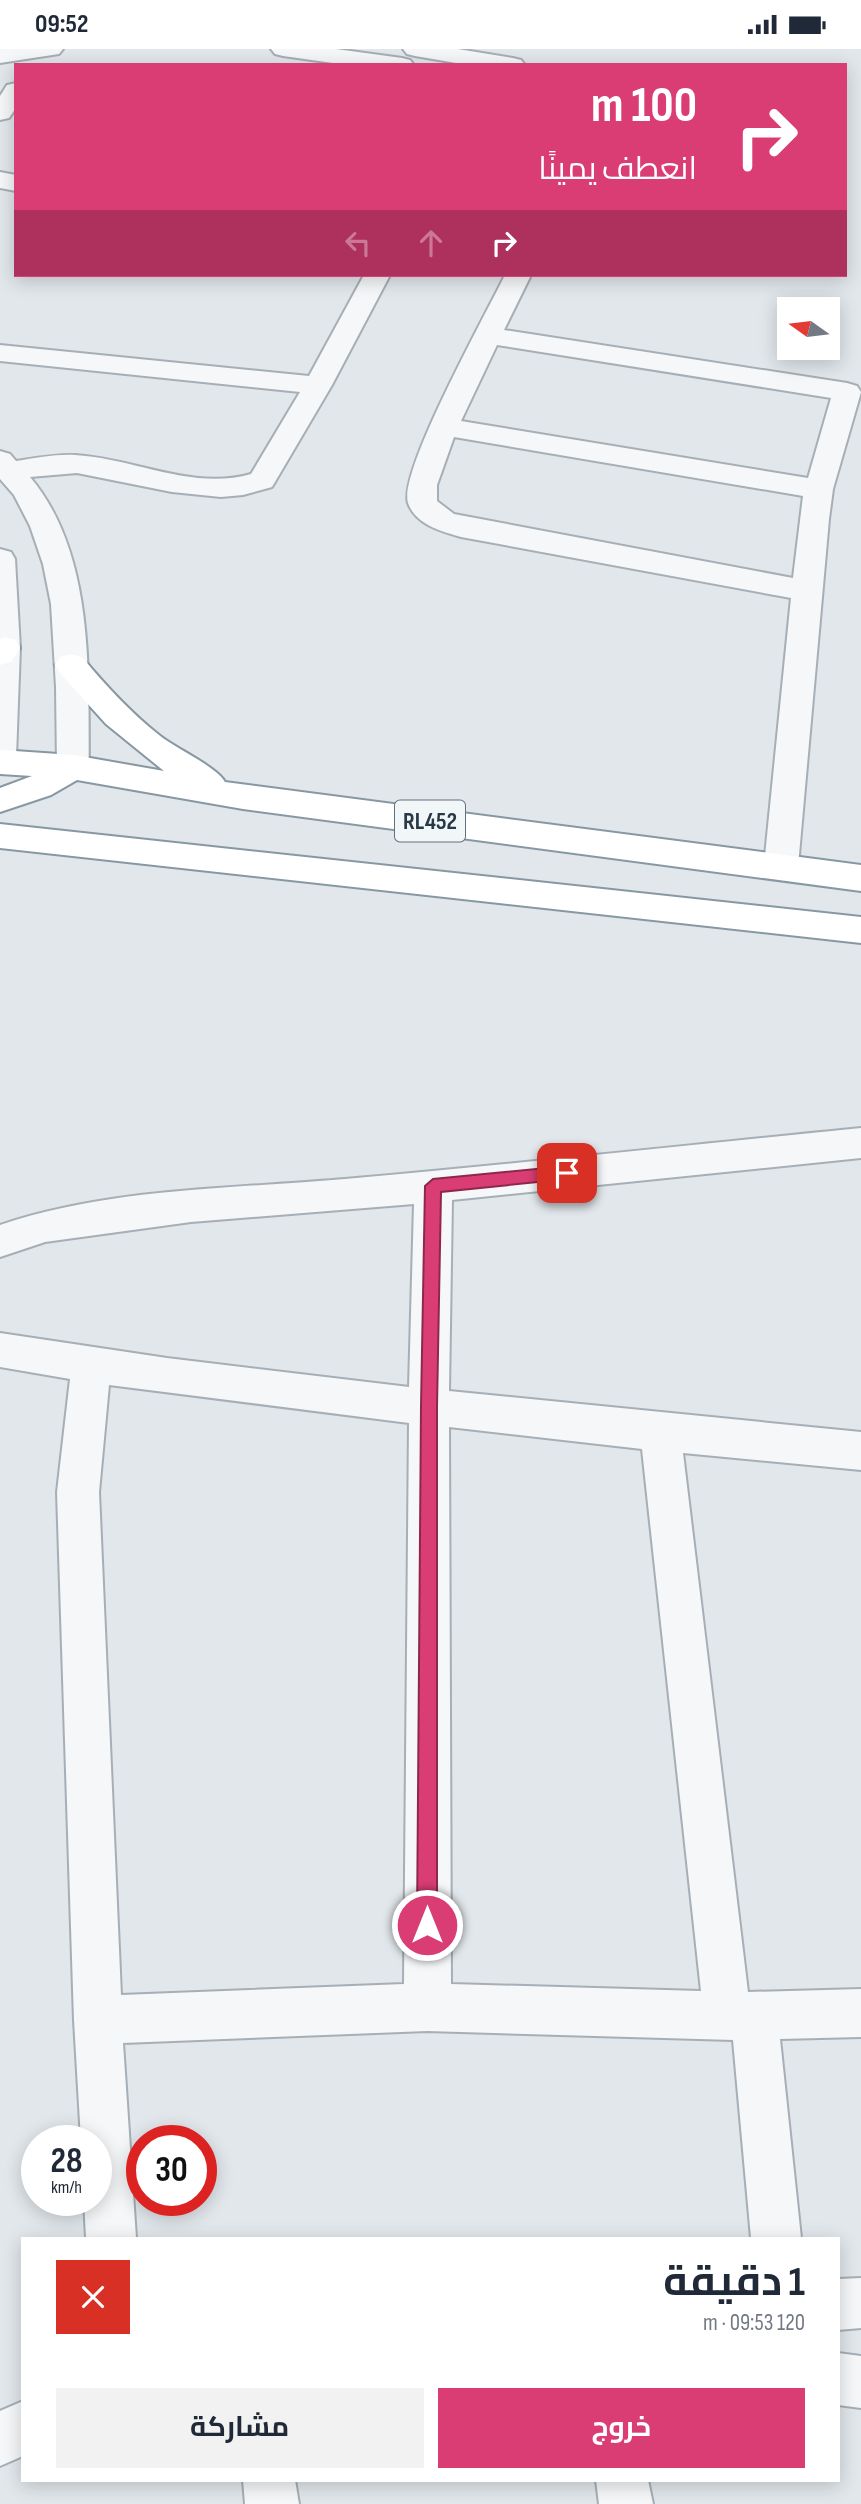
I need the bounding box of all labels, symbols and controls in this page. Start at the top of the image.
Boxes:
text: 09:52 [35,9,88,40]
text: 100 m [591,77,697,136]
icon: right [721,91,812,182]
text: انعطف يمينًا [538,150,697,189]
icon: left [339,224,377,262]
icon: ahead [412,224,450,262]
icon: right [485,224,523,262]
north arrow [777,297,840,361]
map controls [777,297,840,360]
road number: RL452 [395,801,465,841]
pin [537,1143,597,1203]
icon: arrive [548,1154,586,1192]
position arrow [390,1888,464,1962]
speed limit sign: 30 [126,2125,217,2216]
text: 28 [51,2140,82,2183]
text: km/h [51,2177,82,2198]
text: 1 دقيقة [663,2257,805,2308]
button: close [56,2260,130,2334]
text: 120 m · 09:53 [703,2309,805,2337]
button: مشاركة [56,2388,424,2468]
button: خروج [438,2388,805,2468]

